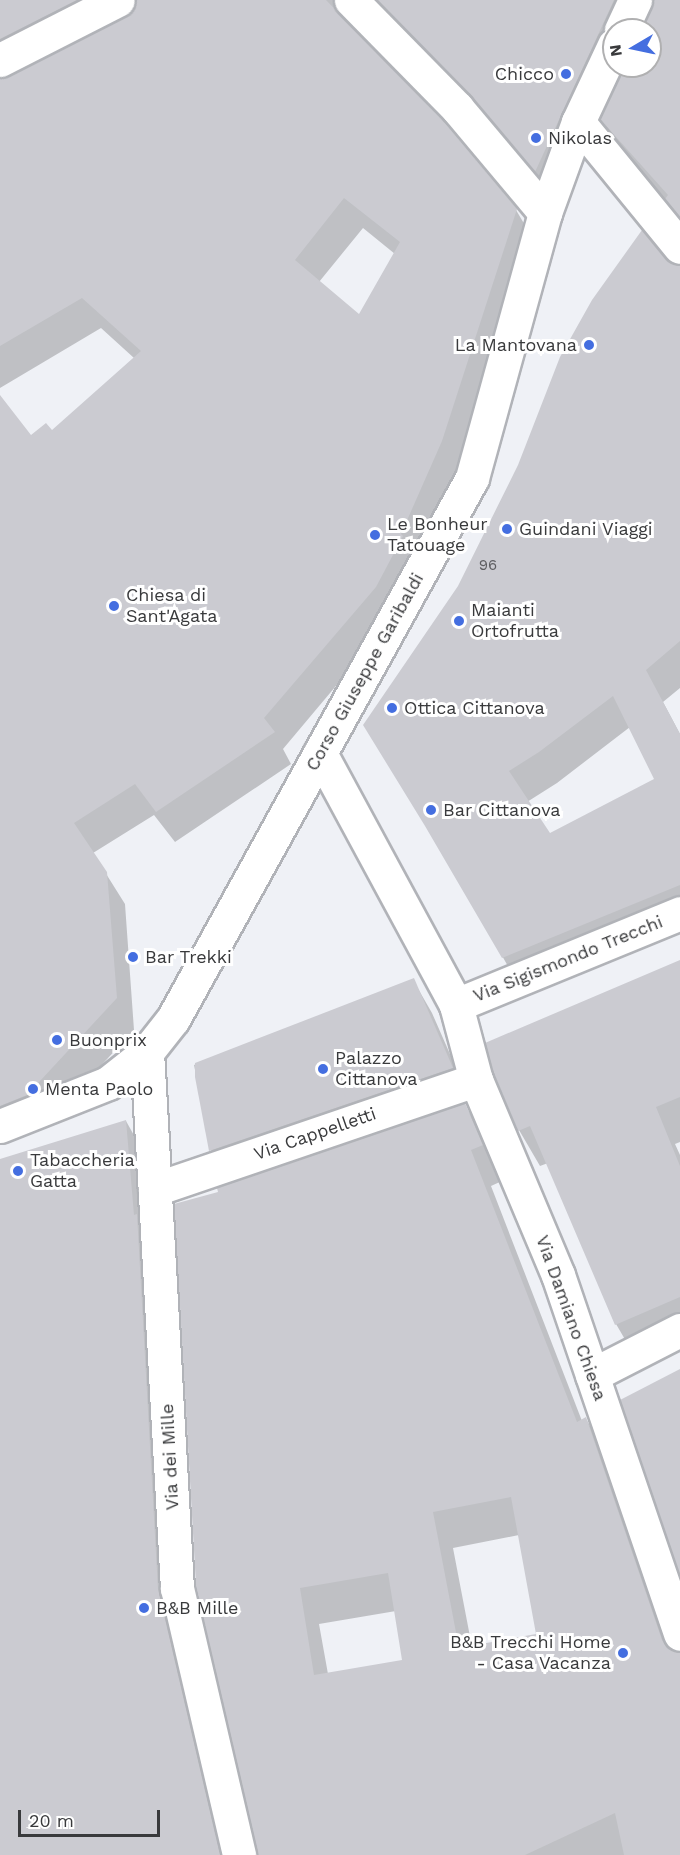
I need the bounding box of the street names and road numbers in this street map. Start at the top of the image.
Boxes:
street label: Corso Giuseppe Garibaldi [302,569,428,775]
street label: Via Sigismondo Trecchi [470,911,666,1007]
street label: Via Cappelletti [251,1103,379,1165]
street label: Via Damiano Chiesa [531,1232,611,1404]
street label: Via dei Mille [156,1403,184,1511]

